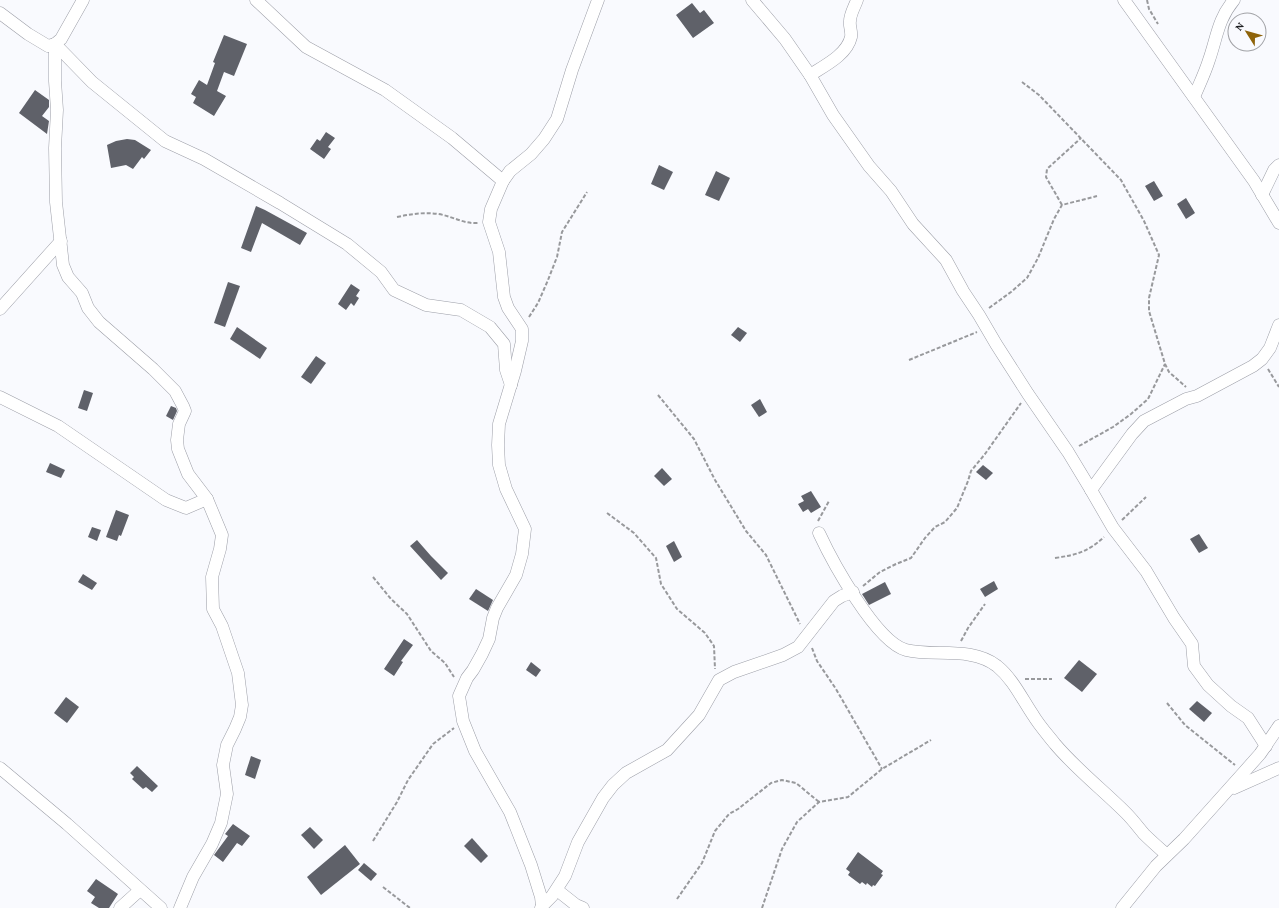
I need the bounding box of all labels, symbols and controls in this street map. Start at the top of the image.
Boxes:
north arrow [1227,12,1267,52]
text: N [1232,19,1246,33]

